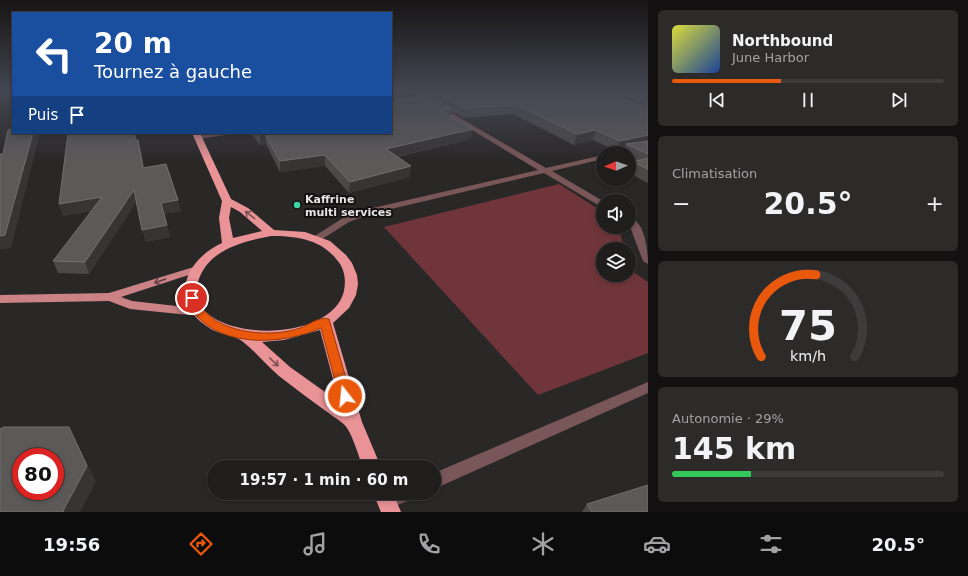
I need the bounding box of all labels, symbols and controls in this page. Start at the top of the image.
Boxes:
text: 20 m [94,27,172,60]
icon: left [28,28,80,80]
text: Northbound [732,32,833,50]
text: June Harbor [732,50,809,65]
text: Tournez à gauche [94,61,252,82]
icon: previous [706,89,728,111]
icon: pause [797,89,819,111]
icon: next [888,89,910,111]
icon: arrive [66,104,88,126]
text: Puis [28,106,58,124]
north arrow [596,146,636,186]
map controls [596,146,636,282]
text: Climatisation [672,166,757,181]
text: 20.5° [763,186,853,221]
text: − [672,191,690,216]
text: + [926,191,944,216]
place label: Kaffrine multi services [305,193,392,219]
button: sound [596,194,636,234]
marker: Kaffrine multi services [292,200,302,210]
one-way arrow [245,211,256,219]
button: layers [596,242,636,282]
one-way arrow [154,277,166,285]
pin [175,281,209,315]
icon: arrive [181,287,203,309]
text: 75 [779,301,837,350]
text: km/h [790,347,826,363]
one-way arrow [269,357,279,366]
position arrow [324,375,366,417]
text: Autonomie · 29% [672,411,784,426]
text: 145 km [672,431,796,466]
speed limit sign: 80 [12,448,64,500]
text: 19:57 · 1 min · 60 m [240,471,408,489]
icon: directions [187,530,215,558]
icon: music [301,530,329,558]
icon: phone [415,530,443,558]
icon: climate [529,530,557,558]
icon: car [643,530,671,558]
icon: filters [757,530,785,558]
text: 19:56 [43,534,100,555]
text: 20.5° [871,534,925,555]

